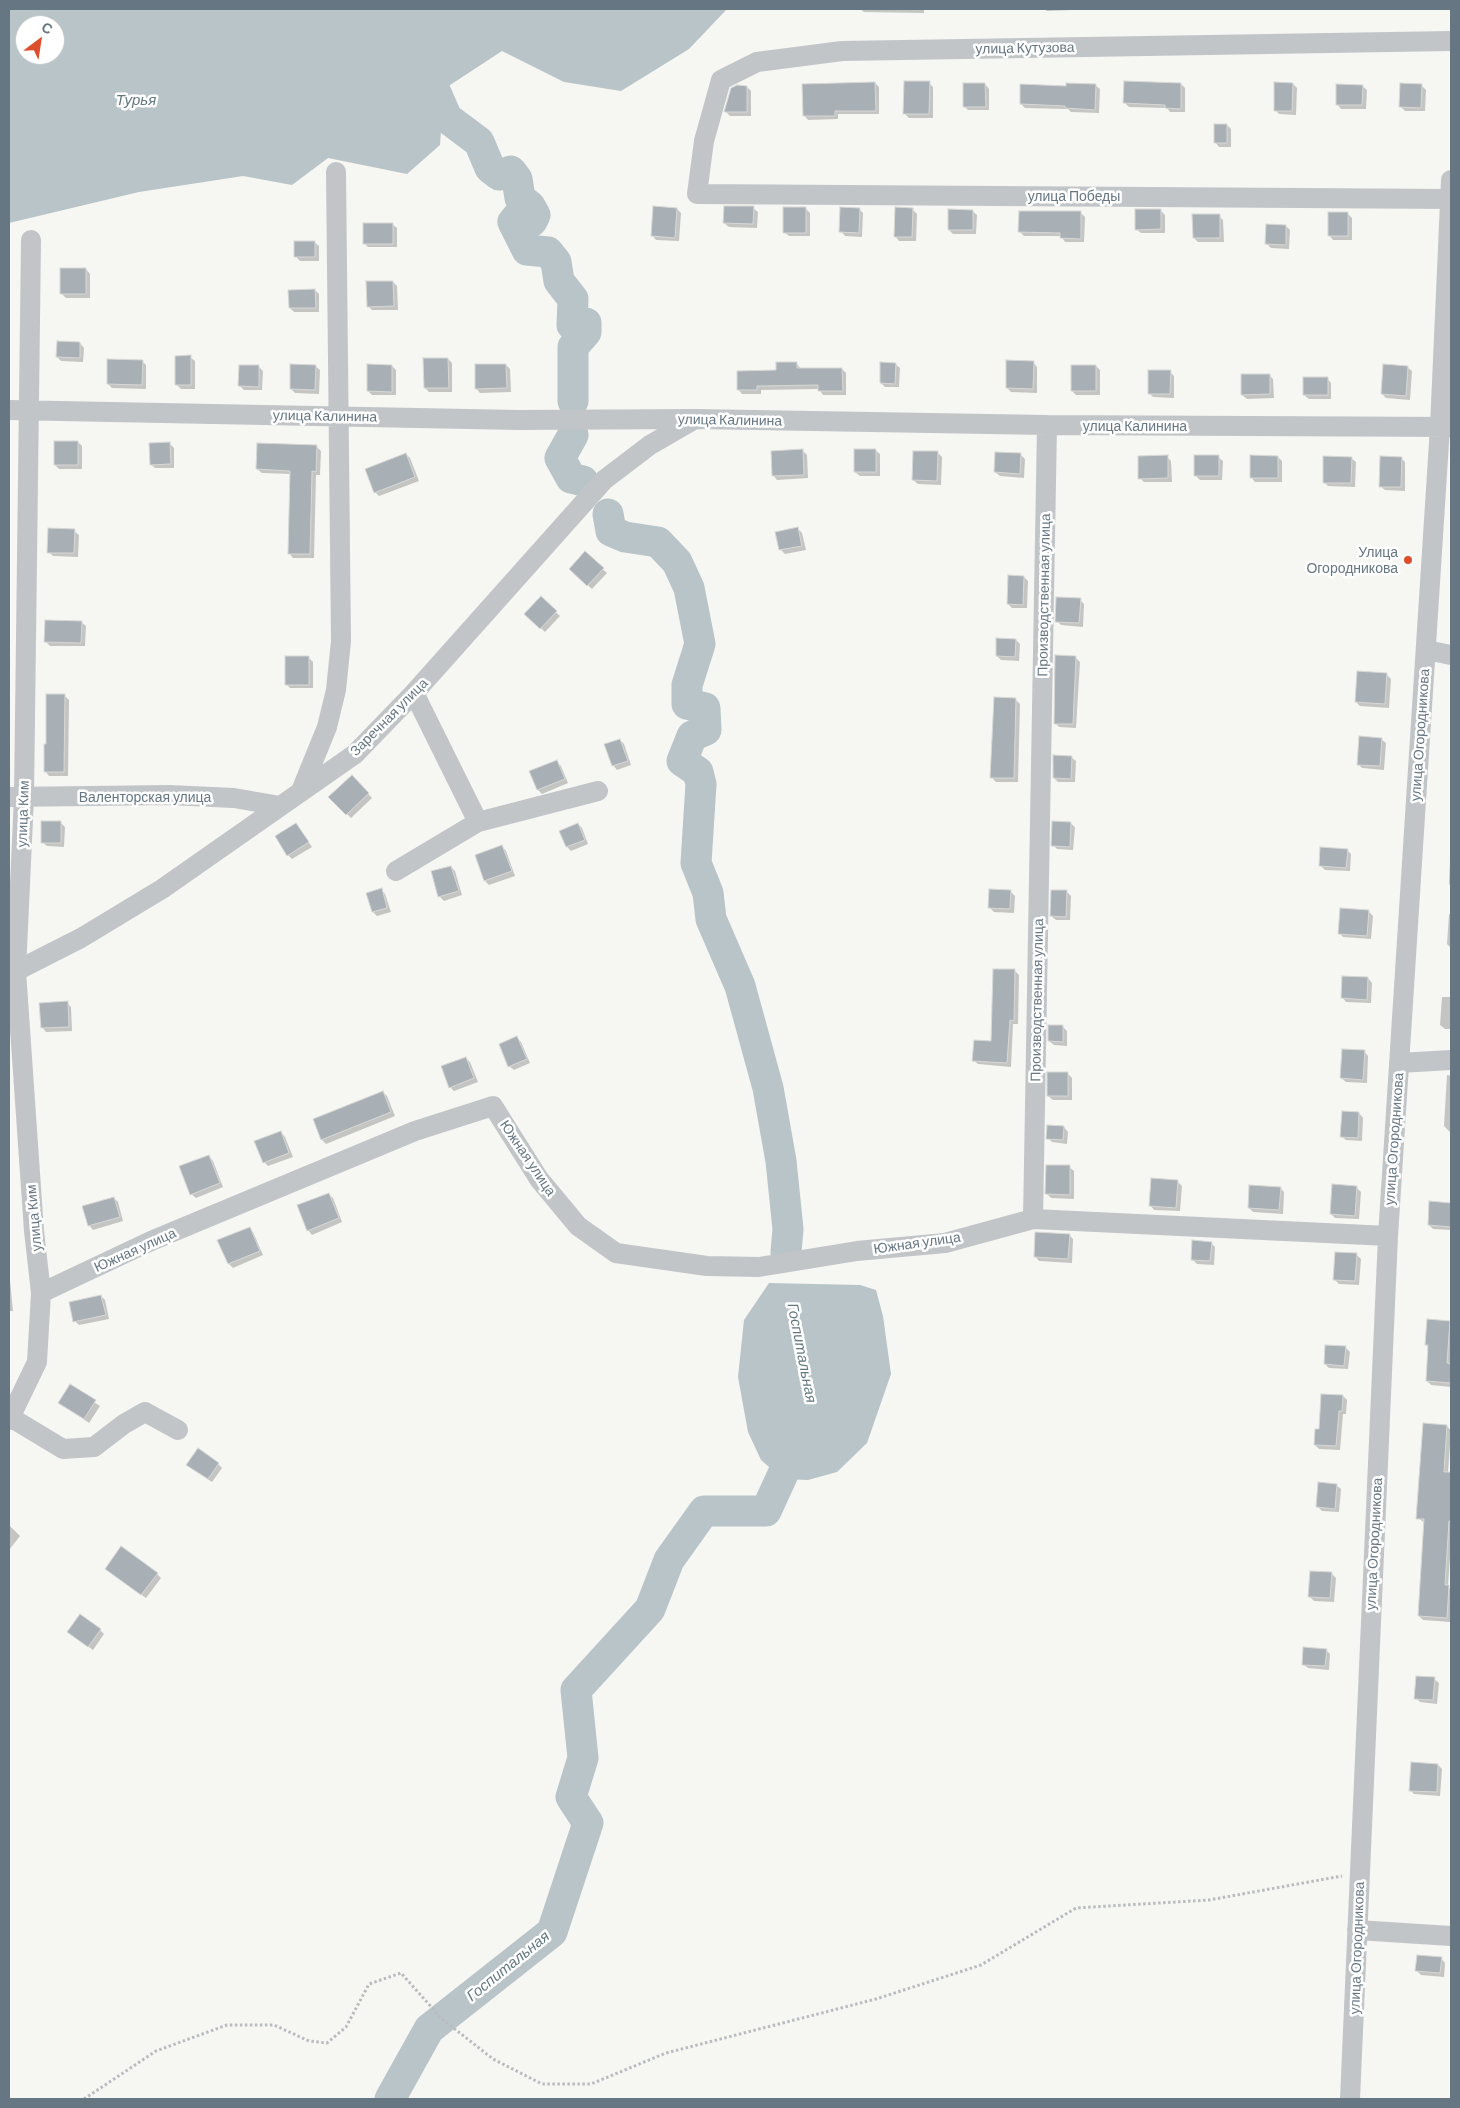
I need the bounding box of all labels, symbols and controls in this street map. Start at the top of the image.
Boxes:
north arrow [15,15,65,65]
text: С [39,18,56,37]
street label: улица Кутузова [975,39,1075,57]
water label: Турья [116,91,156,109]
street label: улица Победы [1028,188,1120,204]
street label: улица Калинина [273,407,377,425]
street label: улица Калинина [678,411,782,429]
street label: улица Калинина [1083,418,1187,434]
street label: Производственная улица [1034,513,1054,677]
place label: Улица Огородникова [1306,544,1398,576]
marker: Улица Огородникова [1402,554,1414,566]
street label: улица Огородникова [1407,668,1433,802]
street label: Заречная улица [347,675,431,759]
street label: улица Ким [13,780,33,848]
street label: Валенторская улица [79,789,211,805]
street label: Производственная улица [1027,918,1047,1082]
street label: улица Огородникова [1381,1072,1407,1206]
street label: Южная улица [496,1117,560,1199]
street label: улица Ким [23,1184,45,1252]
street label: Южная улица [91,1224,179,1276]
street label: Южная улица [872,1229,962,1257]
water label: Госпитальная [784,1302,820,1404]
street label: улица Огородникова [1362,1477,1386,1611]
street label: улица Огородникова [1346,1881,1368,2015]
water label: Госпитальная [463,1927,553,2005]

